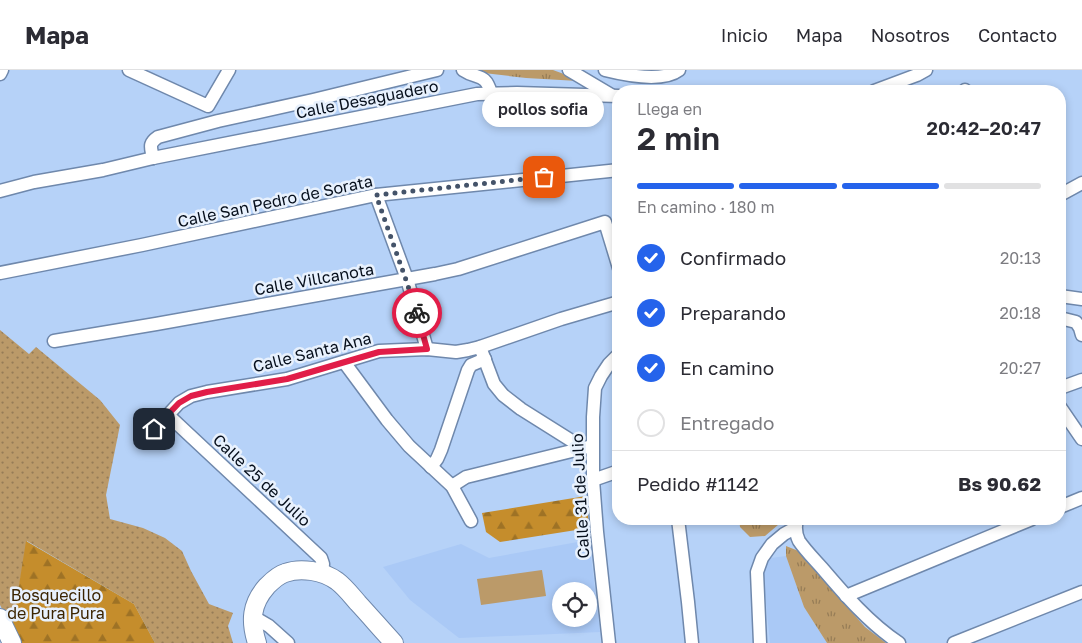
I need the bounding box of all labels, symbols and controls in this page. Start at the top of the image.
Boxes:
text: Mapa [25,20,89,49]
text: Inicio [721,24,768,46]
text: Mapa [796,24,843,46]
text: Nosotros [871,24,950,46]
text: Contacto [978,24,1057,46]
street label: Calle Desaguadero [294,75,440,123]
callout: pollos sofia [483,92,605,127]
text: pollos sofia [498,99,588,119]
text: Llega en [637,99,702,119]
text: 20:42–20:47 [927,116,1041,139]
text: 2 min [637,119,720,157]
pin [523,156,565,198]
icon: bag [530,163,558,191]
street label: Calle San Pedro de Sorata [176,171,374,231]
text: En camino · 180 m [637,197,775,217]
icon: check [637,244,665,272]
text: Confirmado [680,246,786,269]
text: 20:13 [1000,248,1041,268]
street label: Calle Villcanota [253,259,375,299]
courier [392,288,442,338]
icon: bike [403,299,431,327]
icon: check [637,299,665,327]
text: Preparando [680,301,786,324]
text: 20:18 [999,303,1041,323]
street label: Calle Santa Ana [251,328,373,376]
icon: check [637,354,665,382]
text: En camino [680,356,774,379]
text: 20:27 [999,358,1041,378]
pin [133,408,175,450]
text: Entregado [680,411,774,434]
icon: home [140,415,168,443]
street label: Calle 25 de Julio [209,430,315,530]
street label: Calle 31 de Julio [567,433,593,559]
text: Pedido #1142 [637,472,759,495]
text: Bs 90.62 [958,472,1041,495]
map controls [552,582,597,627]
button: locate [552,582,597,627]
park label: Bosquecillo de Pura Pura [7,585,105,623]

